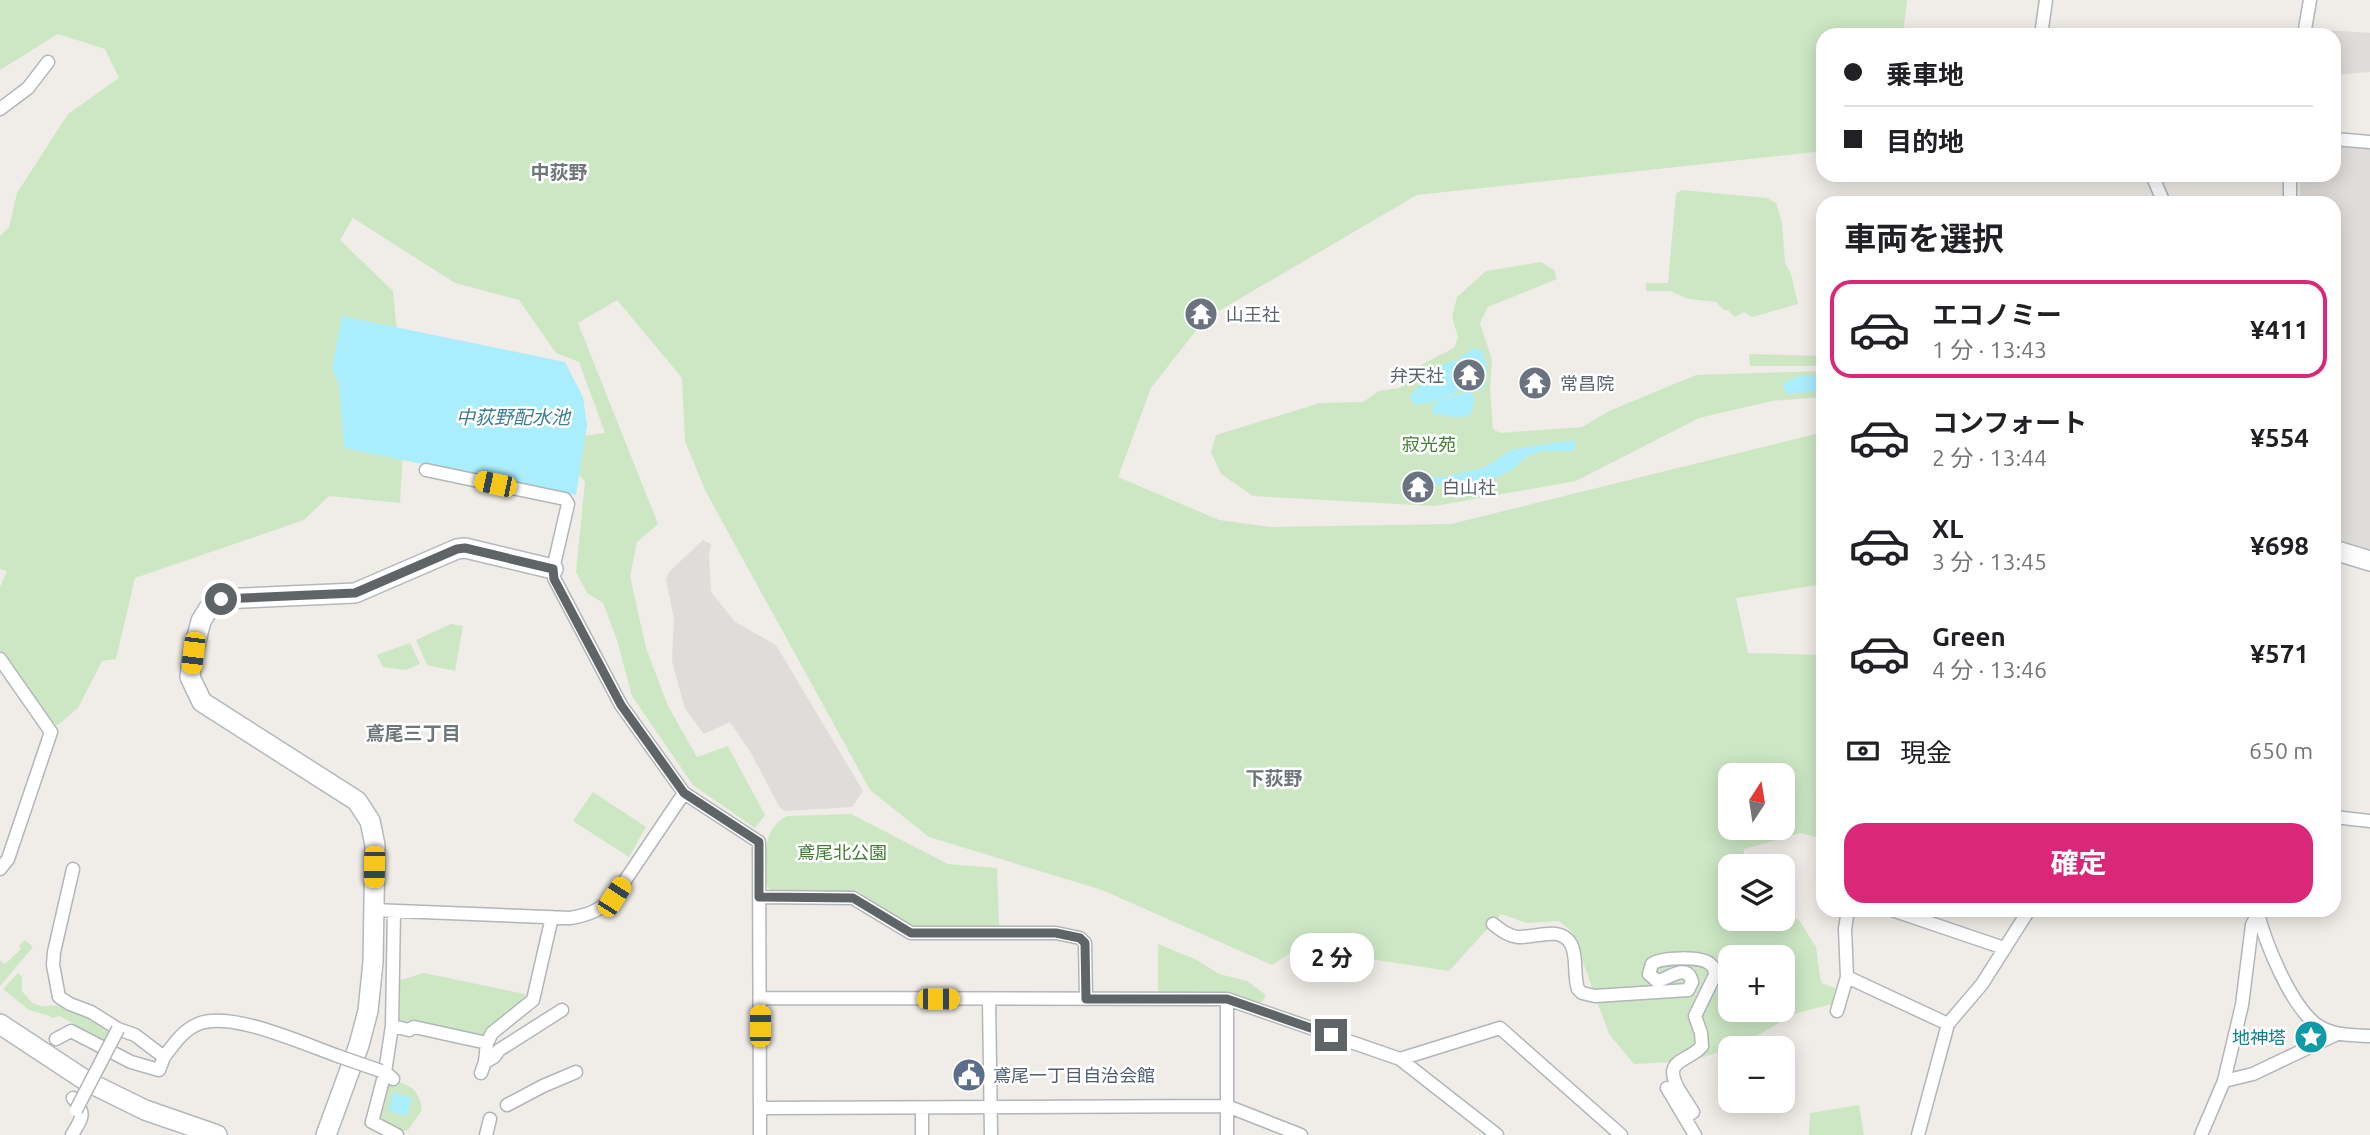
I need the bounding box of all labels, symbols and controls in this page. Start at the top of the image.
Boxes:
text: 乗車地 [1886,60,1964,89]
text: 目的地 [1886,127,1964,156]
district label: 中荻野 [530,161,588,183]
text: 車両を選択 [1844,220,2004,256]
temple icon: 山王社 [1182,295,1220,333]
icon: car [1848,298,1911,361]
text: エコノミー [1932,300,2062,329]
place label: 山王社 [1226,304,1280,324]
text: ¥411 [2250,315,2309,344]
text: 1 分 · 13:43 [1932,337,2047,362]
temple icon: 弁天社 [1450,356,1488,394]
temple icon: 常昌院 [1516,364,1554,402]
place label: 弁天社 [1390,365,1444,385]
place label: 常昌院 [1560,373,1614,393]
water label: 中荻野配水池 [456,406,572,428]
icon: car [1848,406,1911,469]
text: コンフォート [1932,408,2087,437]
text: ¥554 [2250,423,2309,452]
park label: 寂光苑 [1402,434,1456,454]
text: 2 分 · 13:44 [1932,445,2047,470]
temple icon: 白山社 [1399,468,1437,506]
car [473,469,518,499]
place label: 白山社 [1442,477,1496,497]
icon: car [1848,514,1911,577]
text: XL [1932,514,1963,543]
text: ¥698 [2250,531,2309,560]
text: 3 分 · 13:45 [1932,549,2047,574]
route start [205,583,237,615]
icon: car [1848,622,1911,685]
text: Green [1932,622,2006,651]
car [181,631,206,675]
text: ¥571 [2250,639,2309,668]
text: 4 分 · 13:46 [1932,657,2047,682]
district label: 鳶尾三丁目 [365,722,461,744]
icon: cash [1844,732,1882,770]
text: 現金 [1900,738,1952,767]
text: 650 m [2249,738,2313,763]
north arrow [1718,763,1796,840]
map controls [1718,763,1795,1113]
district label: 下荻野 [1245,767,1303,789]
button: 確定 [1844,823,2313,903]
park label: 鳶尾北公園 [797,842,887,862]
car [364,846,385,888]
button: layers [1718,854,1795,931]
car [594,874,635,920]
callout: 2 分 [1289,934,1373,982]
text: 2 分 [1311,945,1353,970]
button: + [1718,945,1795,1022]
car [918,989,960,1010]
car [750,1005,771,1047]
place icon: 地神塔 [2292,1018,2330,1056]
route end [1315,1019,1347,1051]
place label: 地神塔 [2232,1027,2286,1047]
button: − [1718,1036,1795,1113]
public building icon: 鳶尾一丁目自治会館 [950,1056,988,1094]
place label: 鳶尾一丁目自治会館 [993,1065,1155,1085]

